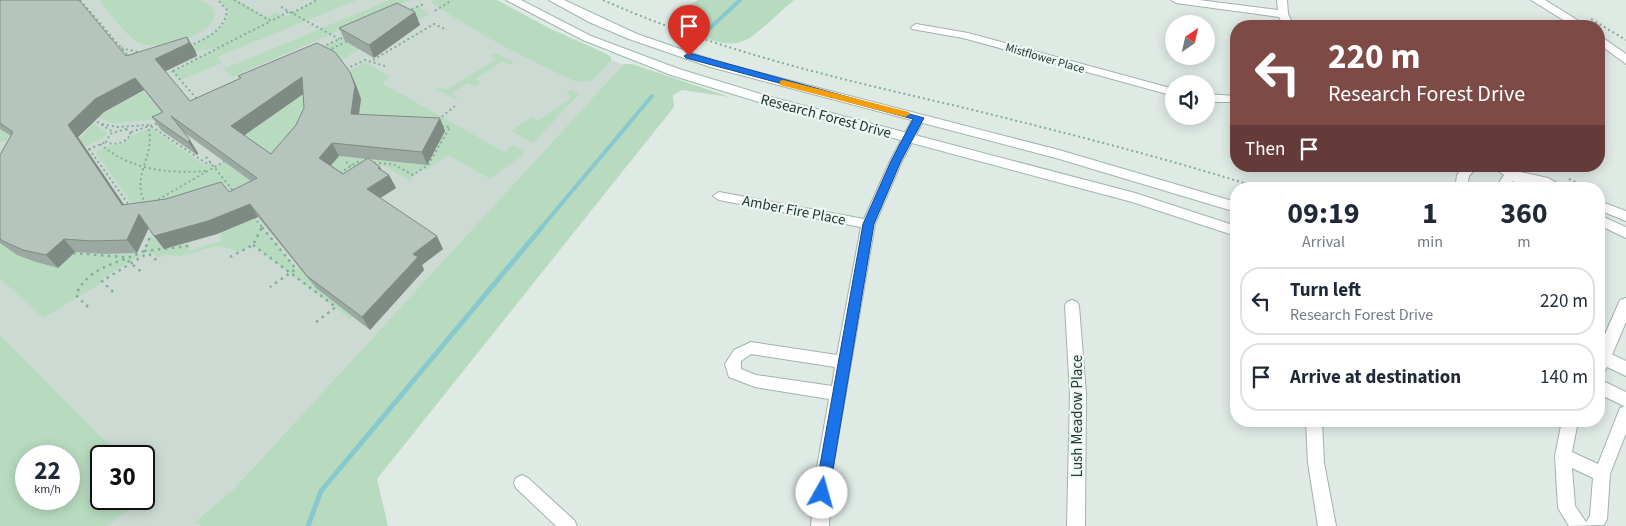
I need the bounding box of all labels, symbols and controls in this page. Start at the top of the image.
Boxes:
pin [668,5,710,56]
icon: arrive [675,12,703,40]
north arrow [1165,15,1215,65]
map controls [1165,15,1215,125]
text: 220 m [1328,32,1420,82]
street label: Mistflower Place [1003,39,1086,78]
icon: left [1245,40,1310,105]
button: sound [1165,75,1215,125]
text: Research Forest Drive [1328,78,1525,110]
street label: Research Forest Drive [758,89,893,144]
icon: arrive [1295,135,1323,163]
text: Then [1245,136,1285,163]
street label: Amber Fire Place [740,190,847,231]
text: 09:19 [1287,192,1360,235]
text: 1 [1422,192,1438,235]
text: 360 [1500,192,1548,235]
text: Arrival [1302,231,1345,253]
text: min [1417,231,1443,253]
text: m [1517,231,1531,253]
text: Turn left [1290,277,1361,304]
icon: left [1247,287,1275,315]
text: 220 m [1540,288,1588,315]
text: Research Forest Drive [1290,304,1433,326]
street label: Lush Meadow Place [1067,355,1088,477]
icon: arrive [1247,363,1275,391]
text: Arrive at destination [1290,364,1461,391]
text: 140 m [1540,364,1588,391]
speed limit sign: 30 [90,445,155,510]
text: 22 [34,453,61,489]
position arrow [795,466,847,518]
text: km/h [34,481,61,498]

